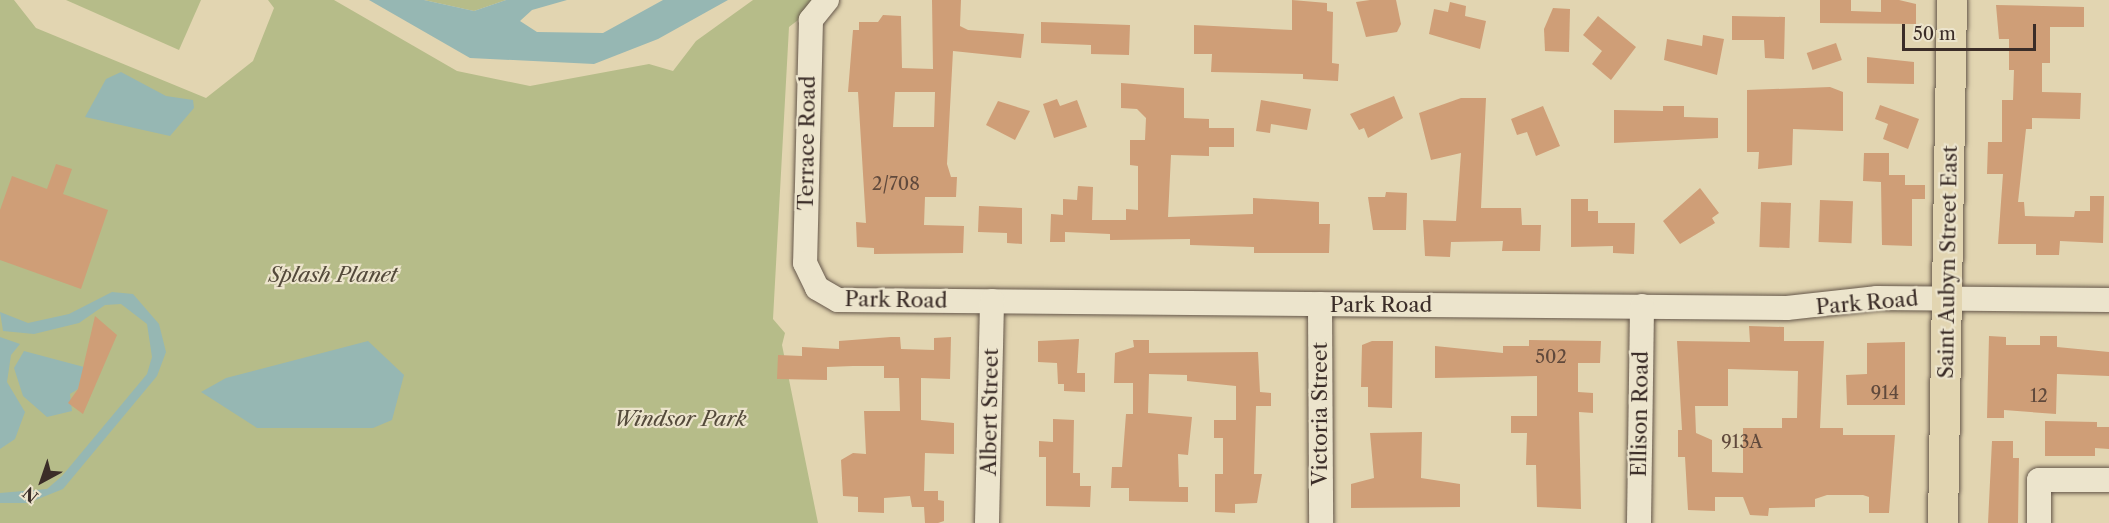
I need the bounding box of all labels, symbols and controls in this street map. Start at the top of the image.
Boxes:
scale bar [1905,12,2038,50]
text: 50 m [1913,23,1956,45]
street label: Terrace Road [793,76,821,210]
street label: Saint Aubyn Street East [1933,145,1963,379]
house number: 2/708 [872,173,920,195]
park label: Splash Planet [269,262,397,288]
street label: Park Road [1815,286,1919,320]
street label: Park Road [844,287,948,313]
street label: Park Road [1329,292,1433,318]
street label: Victoria Street [1307,342,1333,486]
house number: 502 [1535,346,1567,368]
street label: Albert Street [976,348,1004,476]
street label: Ellison Road [1626,351,1654,477]
house number: 914 [1871,382,1899,404]
house number: 12 [2030,385,2048,407]
park label: Windsor Park [613,406,747,432]
house number: 913A [1721,431,1763,453]
north arrow [12,451,72,511]
text: N [19,483,42,507]

